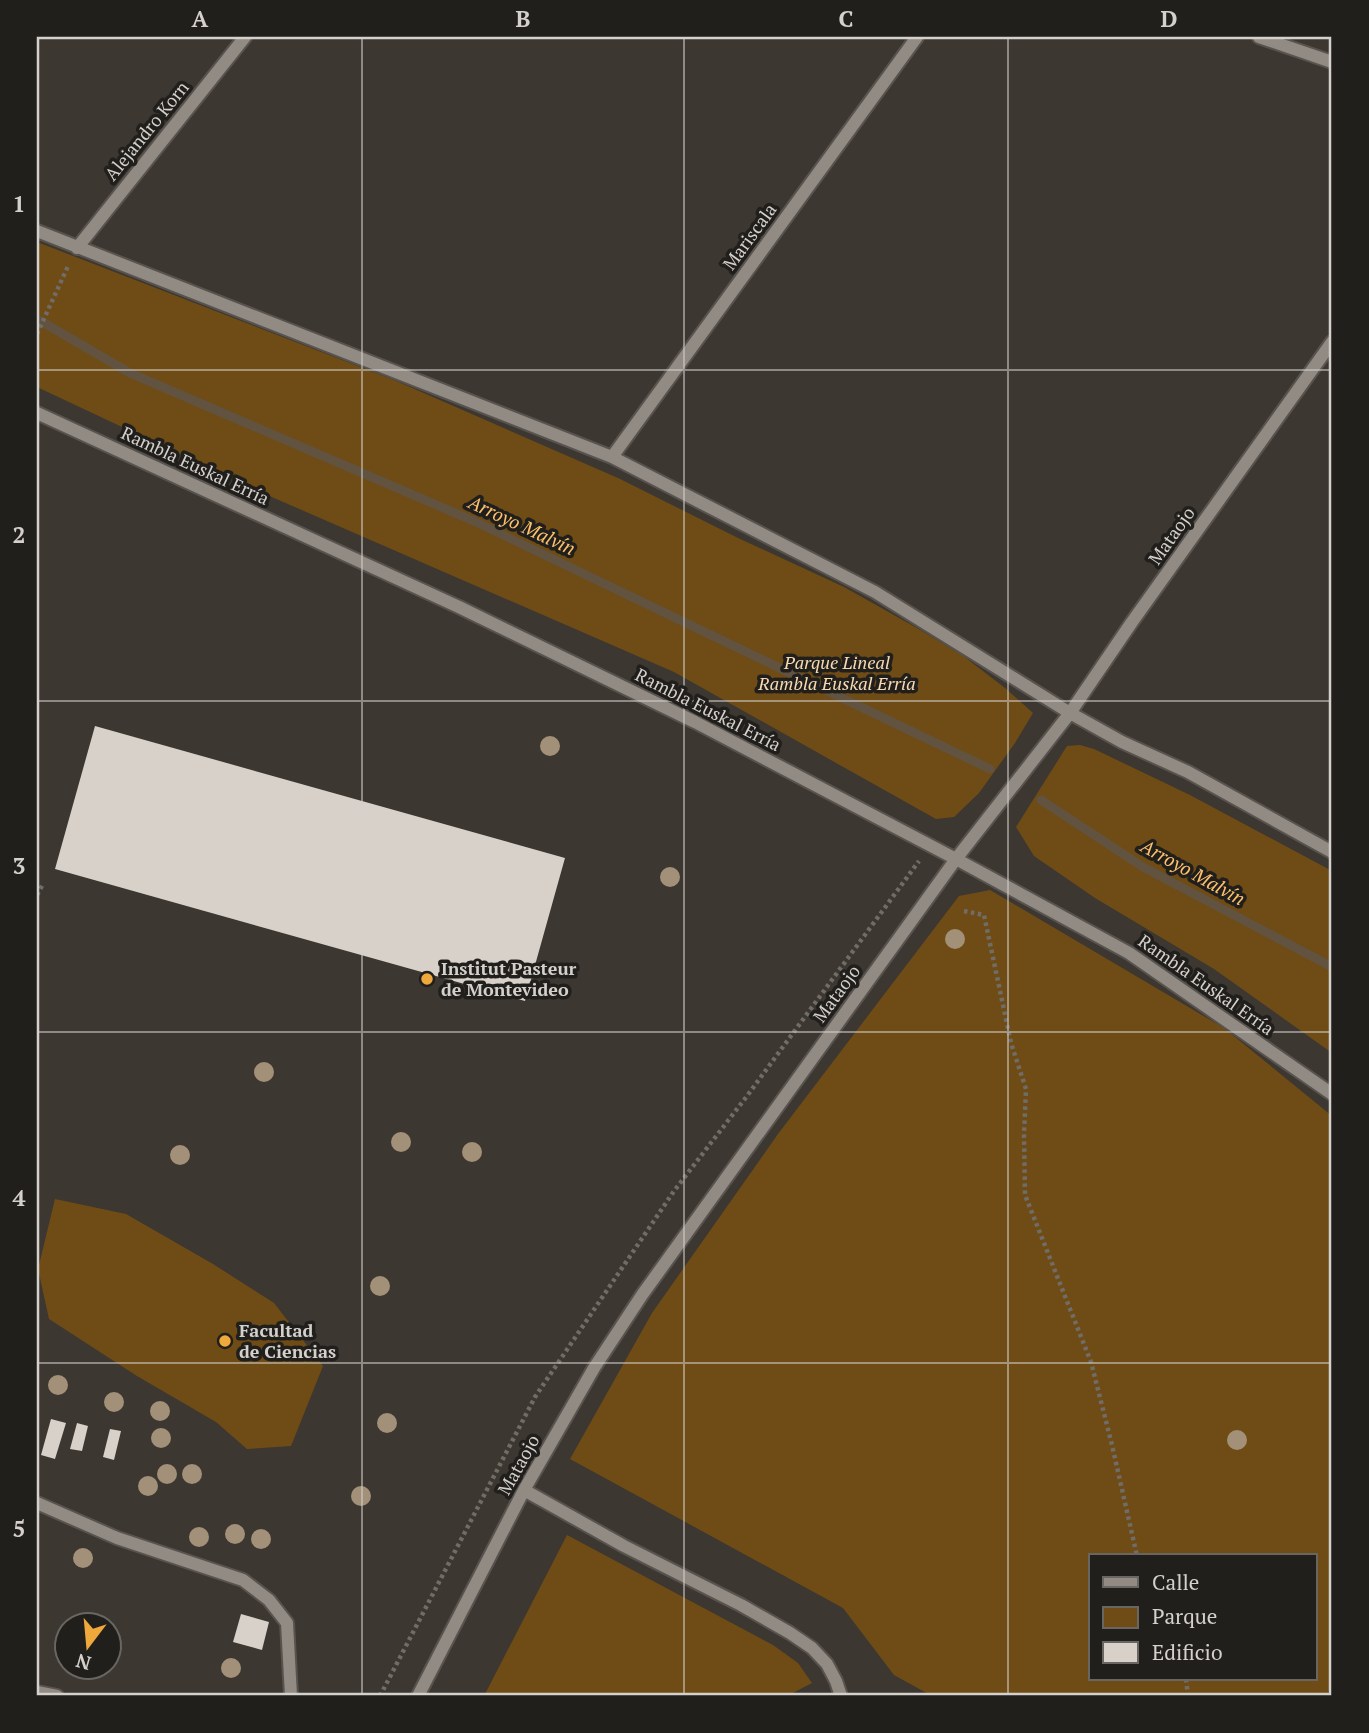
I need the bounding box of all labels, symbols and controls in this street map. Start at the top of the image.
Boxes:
text: A [192,3,209,34]
text: B [516,3,531,34]
text: C [839,3,854,34]
text: D [1161,3,1178,34]
street label: Alejandro Korn [99,75,194,185]
text: 1 [13,188,26,219]
street label: Mariscala [717,198,781,275]
street label: Rambla Euskal Erría [118,420,273,510]
water label: Arroyo Malvín [464,488,580,560]
street label: Mataojo [1143,502,1200,569]
text: 2 [13,519,26,550]
park label: Parque Lineal Rambla Euskal Erría [757,650,916,695]
street label: Rambla Euskal Erría [632,662,785,756]
water label: Arroyo Malvín [1136,832,1250,910]
text: 3 [13,850,26,881]
street label: Rambla Euskal Erría [1134,928,1279,1040]
place label: Institut Pasteur de Montevideo [441,956,577,1001]
street label: Mataojo [807,960,865,1027]
marker: Institut Pasteur de Montevideo [419,971,435,987]
text: 4 [13,1182,26,1213]
place label: Facultad de Ciencias [239,1318,336,1363]
marker: Facultad de Ciencias [217,1333,233,1349]
street label: Mataojo [492,1430,545,1499]
text: 5 [13,1513,26,1544]
legend [1089,1554,1316,1680]
text: Calle [1152,1568,1199,1596]
text: Parque [1152,1602,1217,1630]
north arrow [52,1610,122,1680]
text: Edificio [1152,1638,1223,1666]
text: N [72,1649,94,1677]

